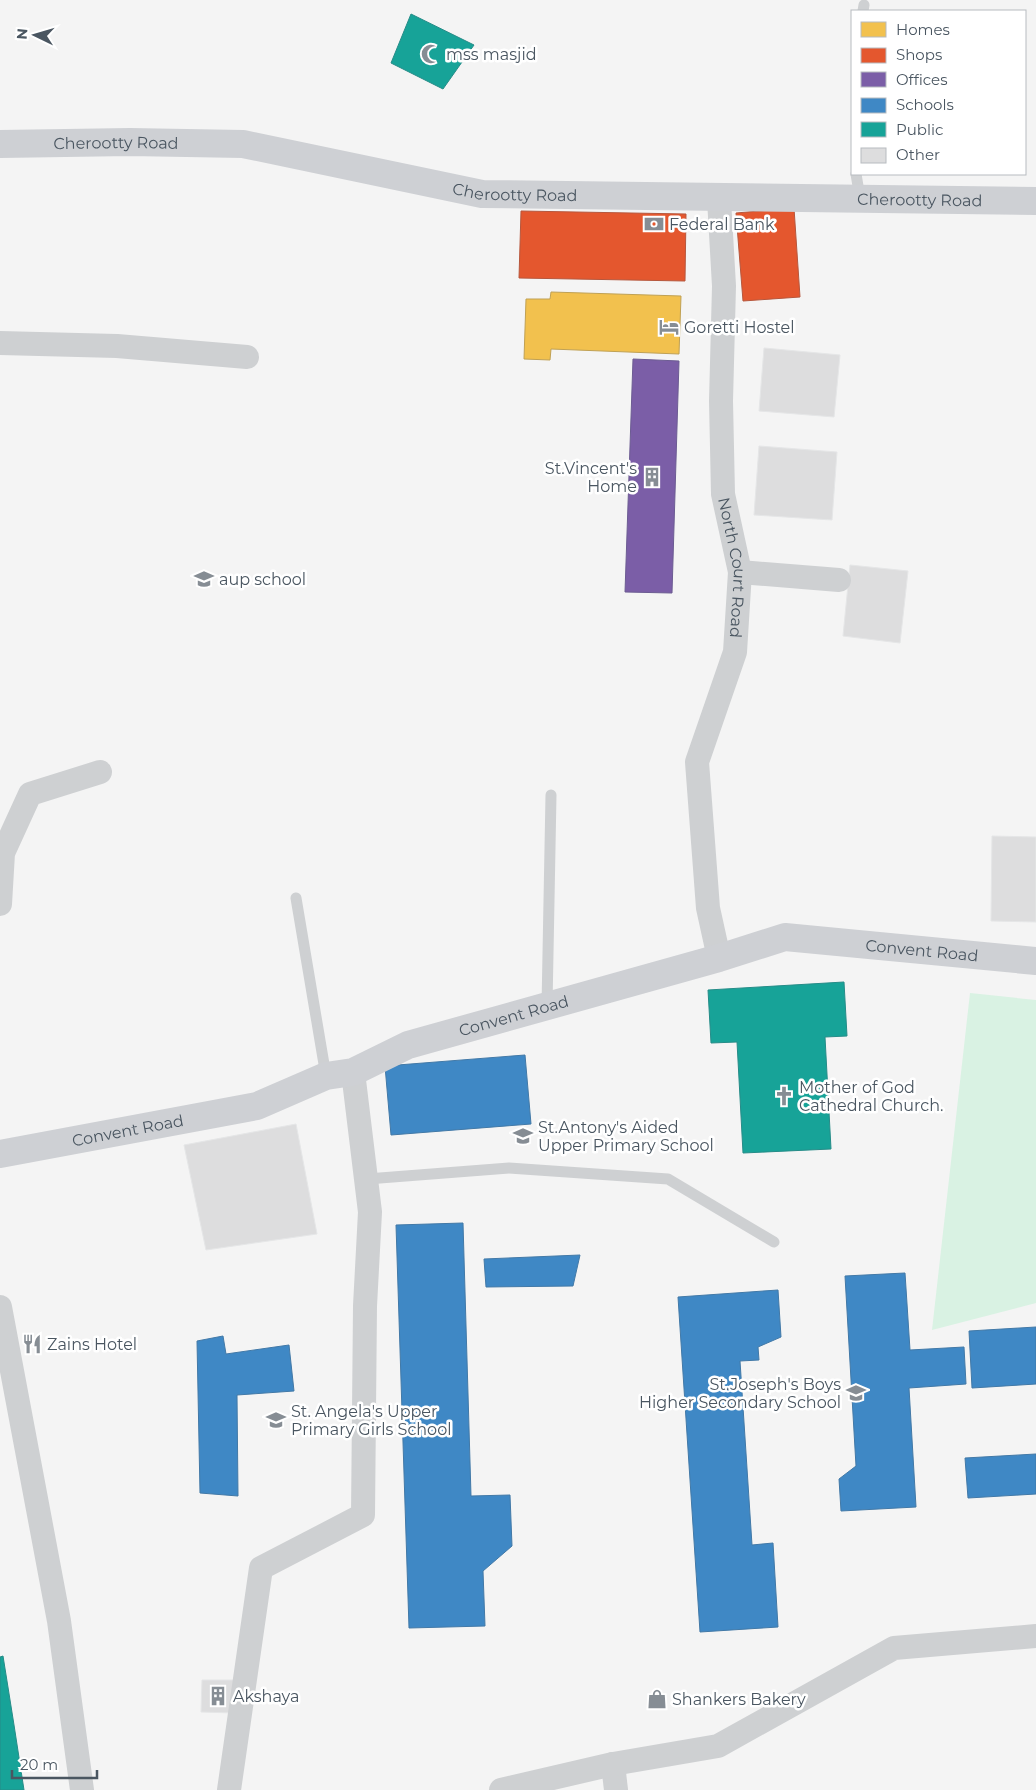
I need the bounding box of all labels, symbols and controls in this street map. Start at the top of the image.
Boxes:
north arrow [10,10,60,60]
legend [851,10,1026,175]
text: Homes [896,20,950,39]
text: N [13,27,32,40]
mosque icon: mss masjid [420,43,442,65]
place label: mss masjid [446,45,537,64]
text: Shops [896,45,942,64]
text: Offices [896,70,948,89]
text: Schools [896,95,954,114]
text: Public [896,120,944,139]
street label: Cherootty Road [53,133,179,153]
text: Other [896,145,940,164]
street label: Cherootty Road [451,179,577,205]
street label: Cherootty Road [857,190,982,210]
bank icon: Federal Bank [643,213,665,235]
place label: Federal Bank [669,215,775,234]
hotel icon: Goretti Hostel [658,316,680,338]
place label: Goretti Hostel [684,318,795,337]
place label: St.Vincent's Home [545,459,637,496]
building icon: St.Vincent's Home [641,466,663,488]
street label: North Court Road [714,496,749,639]
school or university icon: aup school [193,568,215,590]
place label: aup school [219,570,306,589]
street label: Convent Road [865,936,979,965]
street label: Convent Road [457,992,571,1040]
place label: Mother of God Cathedral Church. [799,1078,943,1115]
church icon: Mother of God Cathedral Church. [773,1085,795,1107]
street label: Convent Road [70,1111,185,1150]
place label: St.Antony's Aided Upper Primary School [538,1118,714,1155]
school or university icon: St.Antony's Aided Upper Primary School [512,1125,534,1147]
restaurant icon: Zains Hotel [21,1333,43,1355]
place label: Zains Hotel [47,1335,137,1354]
place label: St.Joseph's Boys Higher Secondary School [639,1375,841,1412]
school or university icon: St.Joseph's Boys Higher Secondary School [845,1382,867,1404]
place label: St. Angela's Upper Primary Girls School [291,1402,452,1439]
school or university icon: St. Angela's Upper Primary Girls School [265,1409,287,1431]
building icon: Akshaya [207,1685,229,1707]
place label: Akshaya [233,1687,299,1706]
shop icon: Shankers Bakery [646,1688,668,1710]
place label: Shankers Bakery [672,1690,806,1709]
scale bar [12,1748,98,1780]
text: 20 m [20,1755,58,1774]

